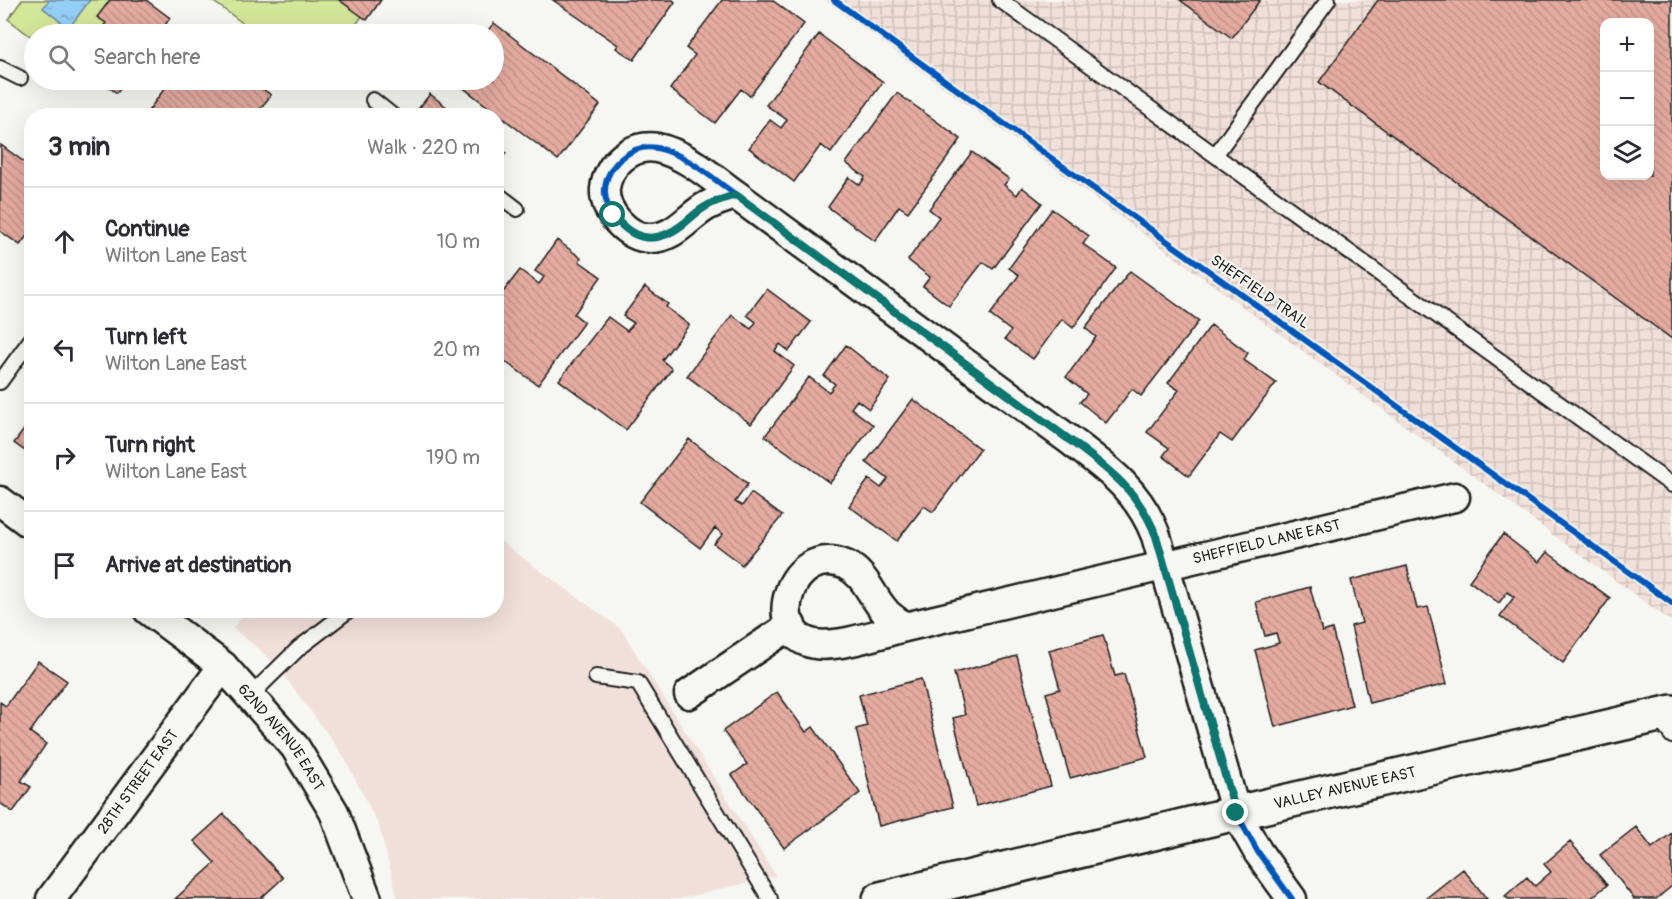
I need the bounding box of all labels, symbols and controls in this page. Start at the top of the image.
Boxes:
map controls [1600,18,1654,180]
button: + [1600,18,1654,72]
search box [24,24,504,90]
icon: search [45,41,78,74]
text: Search here [93,43,200,71]
button: − [1600,72,1654,126]
button: layers [1600,126,1654,180]
text: 3 min [48,131,110,163]
text: Walk · 220 m [367,135,480,160]
route start [599,201,625,227]
text: Continue [105,215,189,243]
icon: ahead [48,225,81,258]
text: 10 m [436,229,480,254]
text: Wilton Lane East [105,243,247,268]
street label: SHEFFIELD TRAIL [1207,251,1313,333]
text: Turn left [105,323,187,351]
icon: left [48,333,81,366]
text: 20 m [433,337,480,362]
text: Wilton Lane East [105,351,247,376]
text: Turn right [105,431,195,459]
icon: right [48,441,81,474]
text: 190 m [426,445,480,470]
text: Wilton Lane East [105,459,247,484]
street label: SHEFFIELD LANE EAST [1191,515,1342,568]
icon: arrive [48,549,81,582]
text: Arrive at destination [105,551,291,579]
street label: 62ND AVENUE EAST [234,680,329,794]
street label: 28TH STREET EAST [93,726,182,837]
street label: VALLEY AVENUE EAST [1272,762,1418,813]
route end [1222,799,1248,825]

